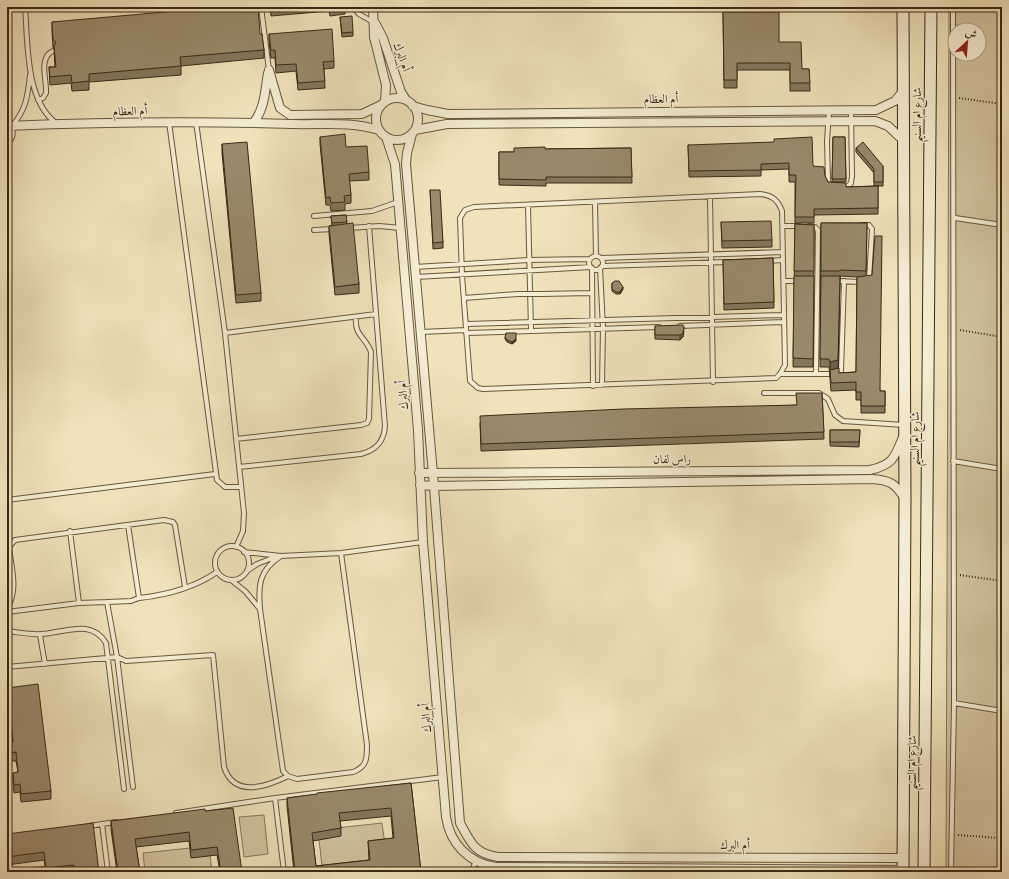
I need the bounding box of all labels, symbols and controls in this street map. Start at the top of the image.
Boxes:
north arrow [947,22,987,62]
text: ش [963,25,979,42]
street label: أم البرك [387,40,414,75]
street label: شارع ام السنيم [910,87,929,143]
street label: أم العظام [644,91,679,110]
street label: أم العظام [112,102,148,123]
street label: أم البرك [394,379,415,411]
street label: شارع ام السنيم [908,411,927,467]
street label: راس لفان [653,452,691,467]
street label: أم البرك [417,702,438,734]
street label: شارع ام السنيم [905,735,924,791]
street label: أم البرك [720,837,750,856]

